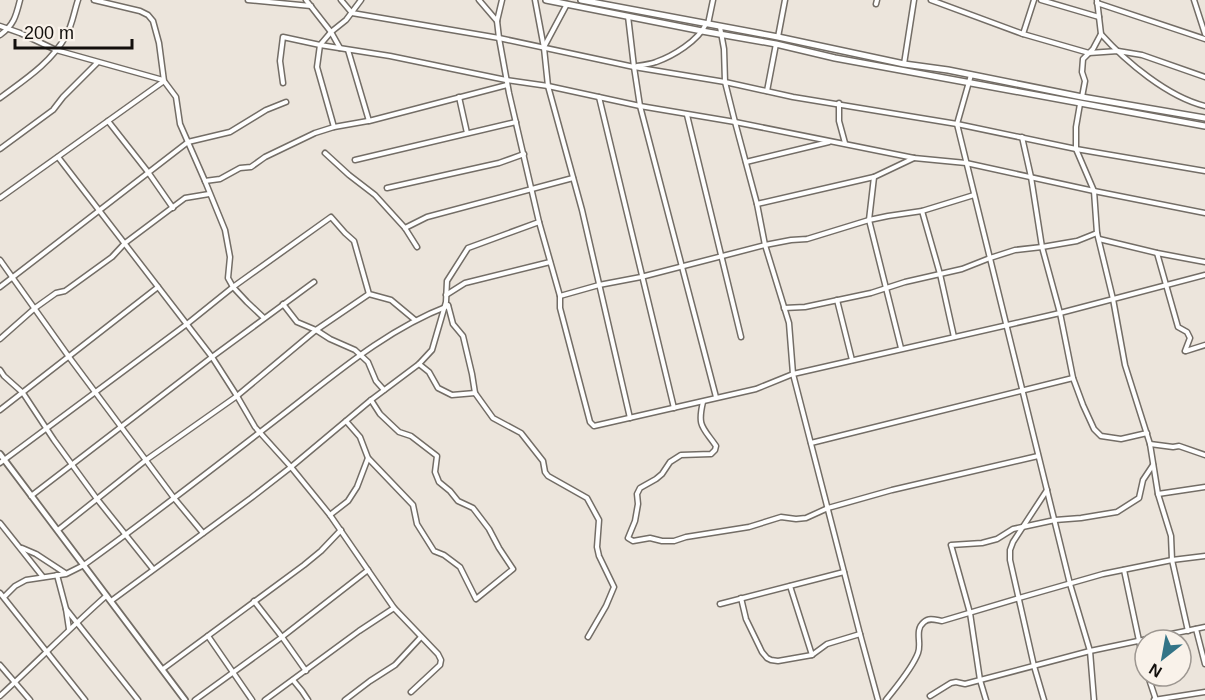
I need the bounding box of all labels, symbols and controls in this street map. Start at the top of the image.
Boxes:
scale bar [15,12,132,50]
text: 200 m [24,23,74,43]
north arrow [1133,628,1193,688]
text: N [1146,660,1165,681]

